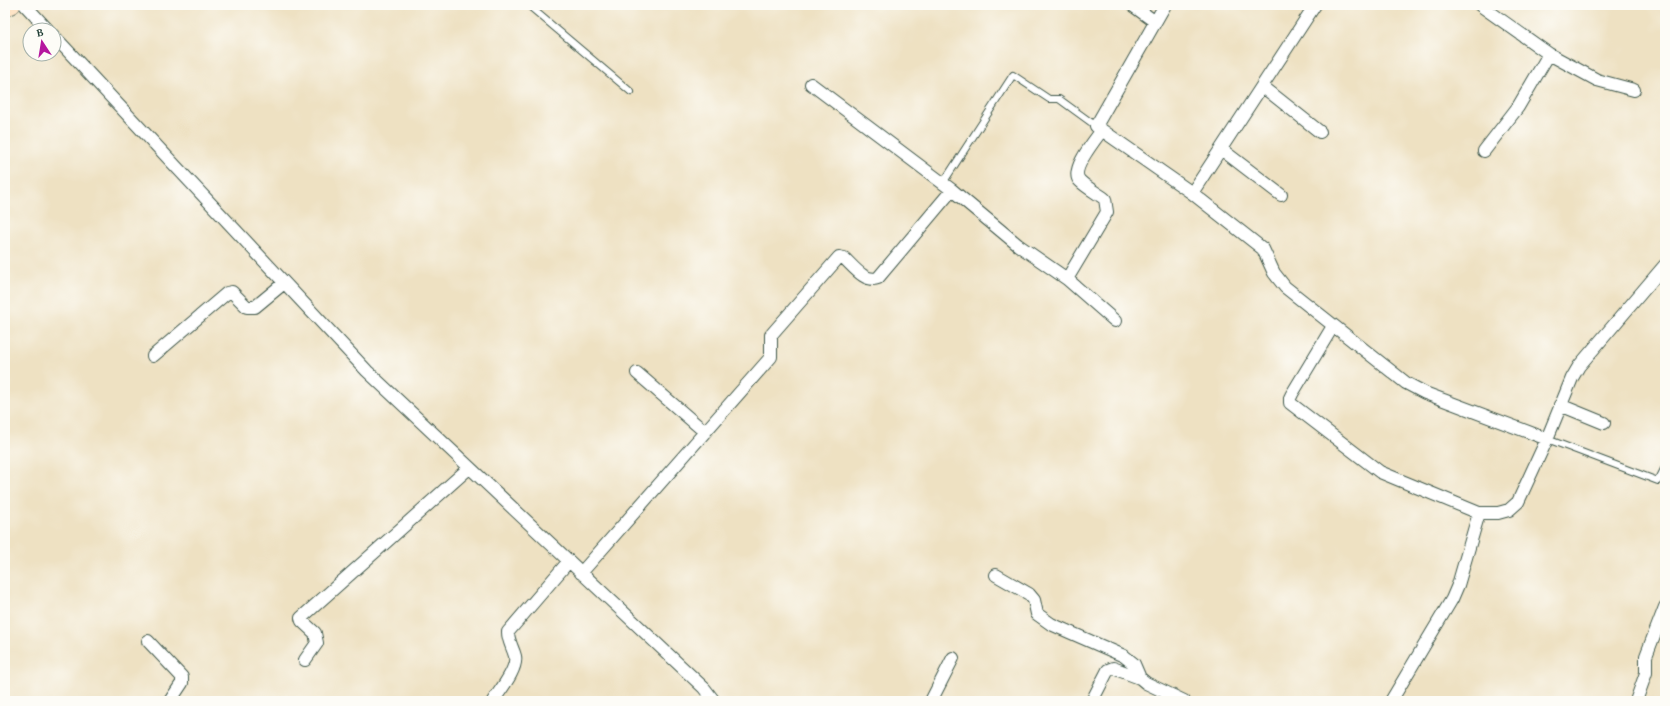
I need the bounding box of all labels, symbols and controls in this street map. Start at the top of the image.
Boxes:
north arrow [22,22,62,62]
text: B [35,24,45,41]

